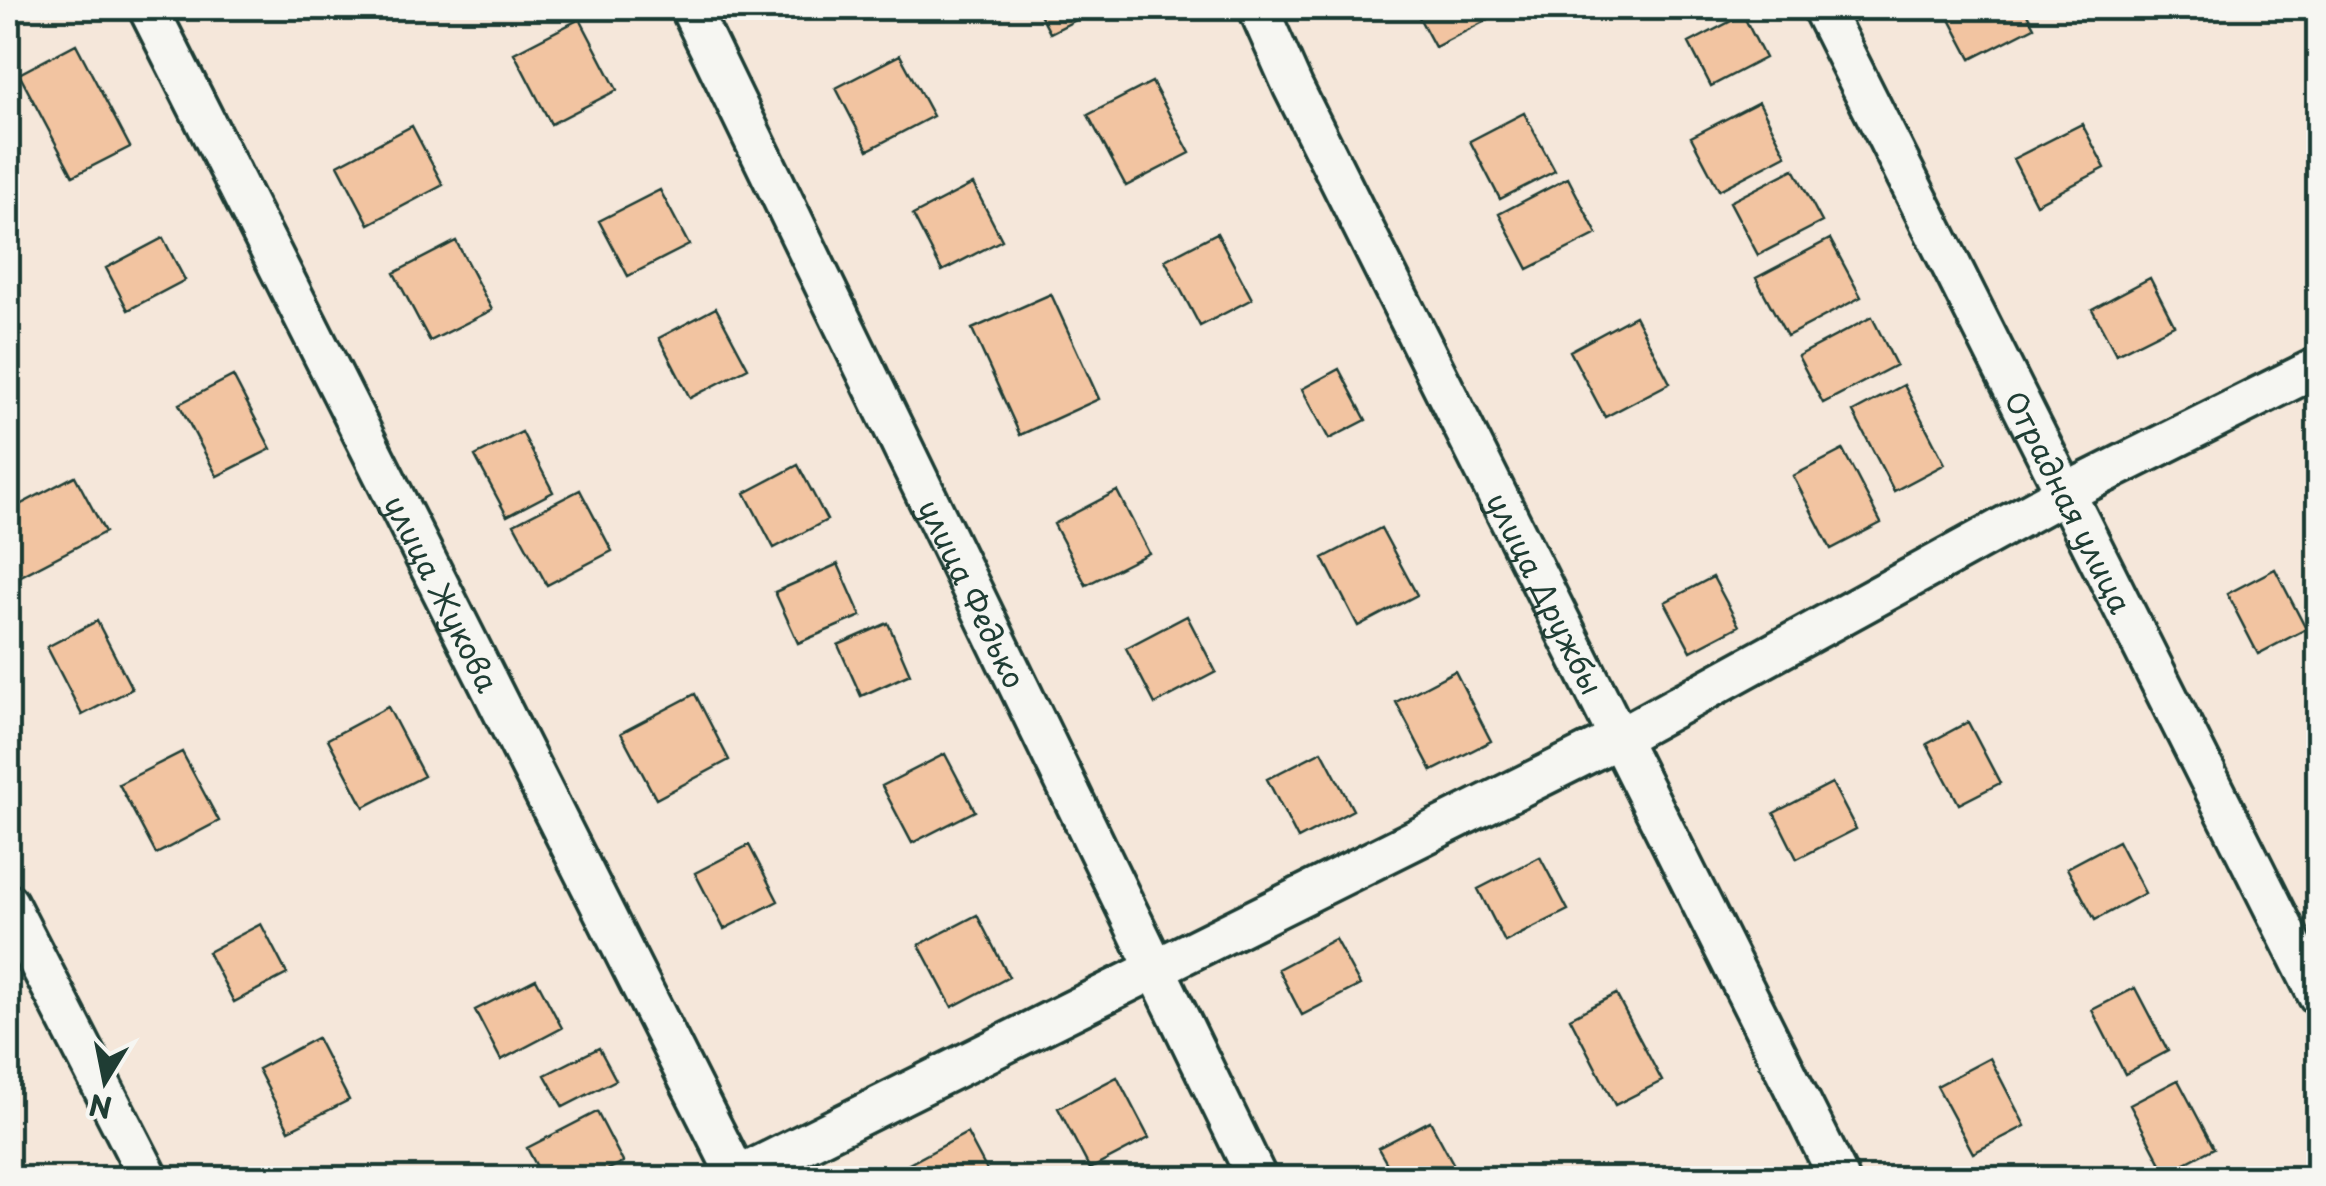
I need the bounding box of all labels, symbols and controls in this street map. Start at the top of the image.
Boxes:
street label: Отрадная улица [1995,382,2145,621]
street label: улица Дружбы [1477,484,1616,702]
street label: улица Жукова [374,487,512,699]
street label: улица Федько [908,491,1038,695]
north arrow [55,1031,155,1131]
text: N [86,1084,115,1130]

